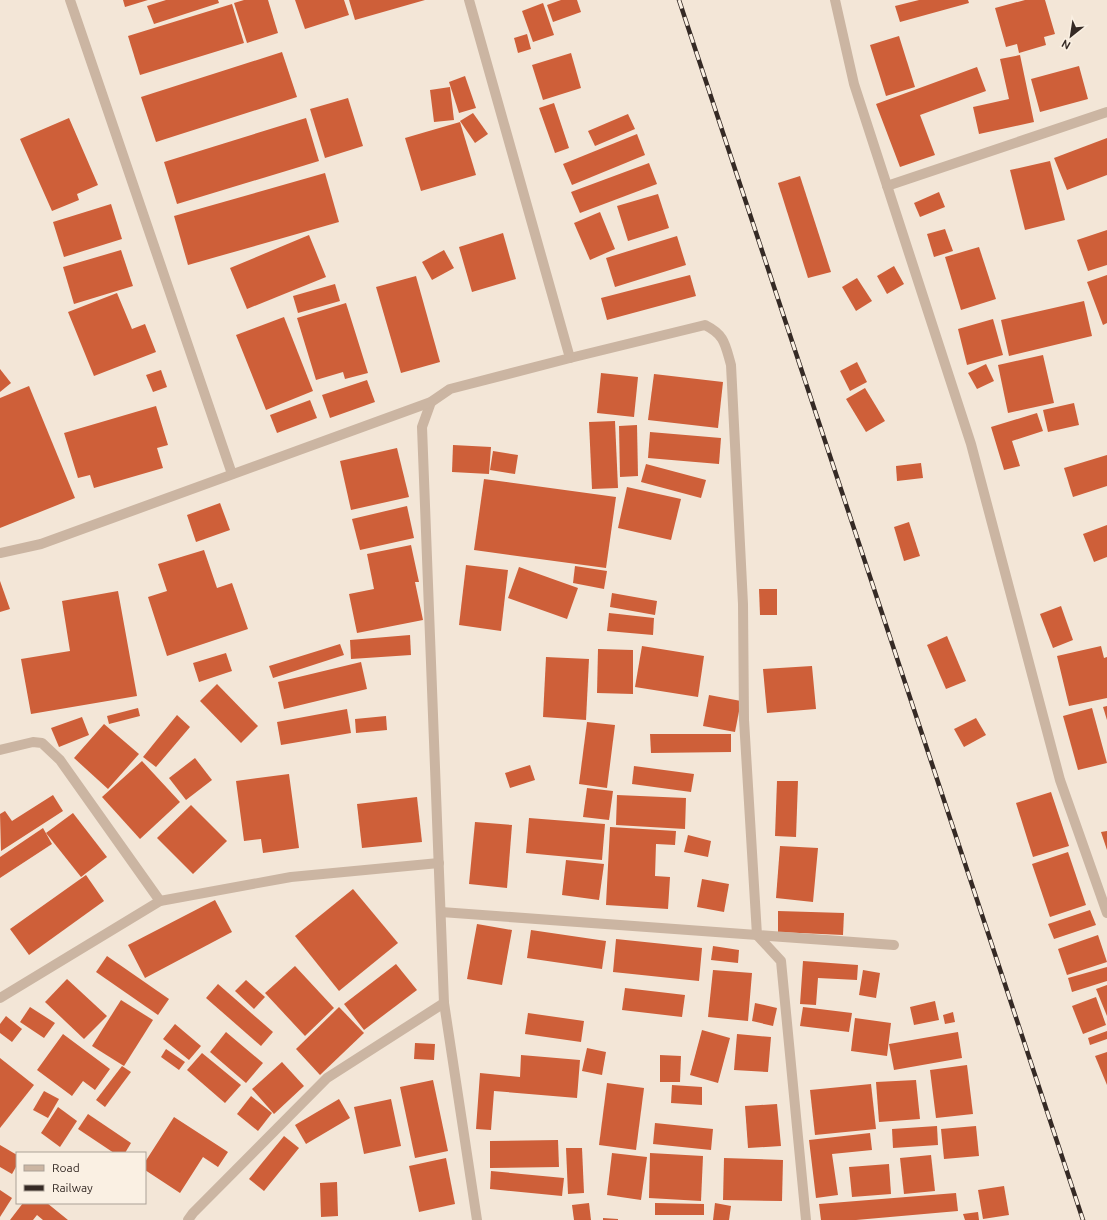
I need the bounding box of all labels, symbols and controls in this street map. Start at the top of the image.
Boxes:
north arrow [1051,16,1091,56]
text: N [1059,37,1073,52]
legend [16,1152,146,1204]
text: Road [52,1161,80,1174]
text: Railway [52,1181,93,1194]

